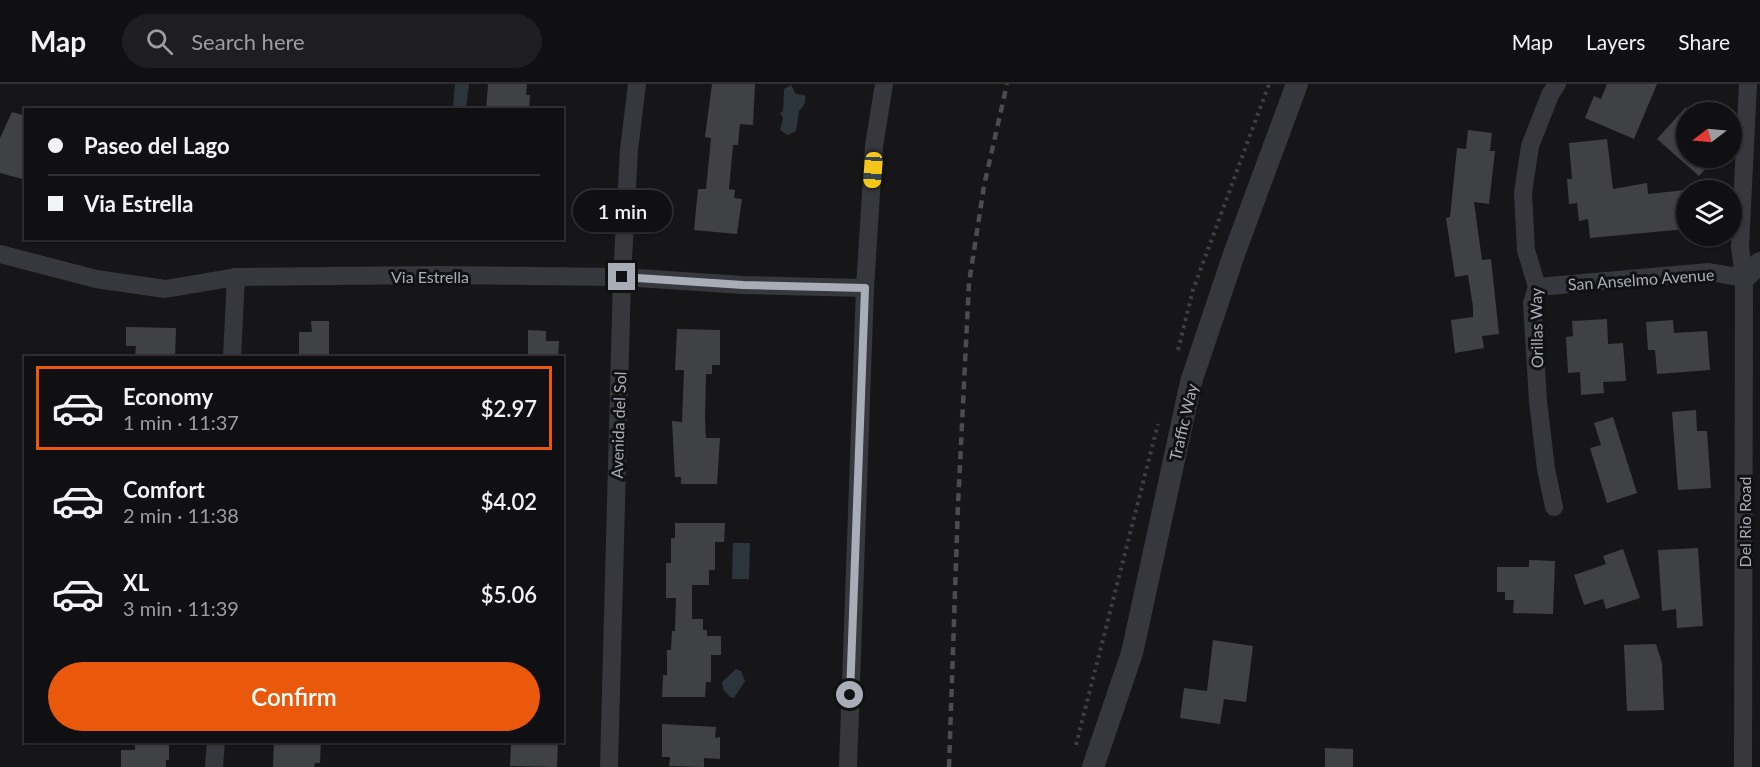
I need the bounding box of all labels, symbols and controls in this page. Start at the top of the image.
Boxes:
search box [122,14,542,68]
text: Map [30,24,86,58]
icon: search [143,25,176,58]
text: Search here [191,28,305,55]
text: Map [1512,29,1553,54]
text: Layers [1586,29,1645,54]
text: Share [1678,29,1730,54]
north arrow [1676,102,1742,168]
map controls [1676,102,1742,246]
text: Paseo del Lago [84,132,230,159]
car [863,151,883,189]
button: layers [1676,180,1742,246]
text: Via Estrella [84,190,193,217]
callout: 1 min [572,190,672,232]
text: 1 min [598,199,647,223]
route end [608,263,635,290]
street label: San Anselmo Avenue [1567,264,1715,294]
street label: Via Estrella [391,267,469,286]
street label: Orillas Way [1526,287,1546,368]
street label: Avenida del Sol [607,371,629,479]
icon: car [51,381,105,435]
street label: Traffic Way [1165,381,1201,462]
text: Economy [123,383,213,410]
text: $2.97 [481,395,537,422]
text: 1 min · 11:37 [123,410,239,434]
icon: car [51,474,105,528]
text: Comfort [123,476,205,503]
street label: Del Rio Road [1735,477,1754,567]
text: $4.02 [481,488,537,515]
text: 2 min · 11:38 [123,503,239,527]
icon: car [51,567,105,621]
text: XL [123,569,149,596]
text: $5.06 [481,581,537,608]
text: 3 min · 11:39 [123,596,239,620]
button: Confirm [48,662,540,731]
route start [836,681,863,708]

